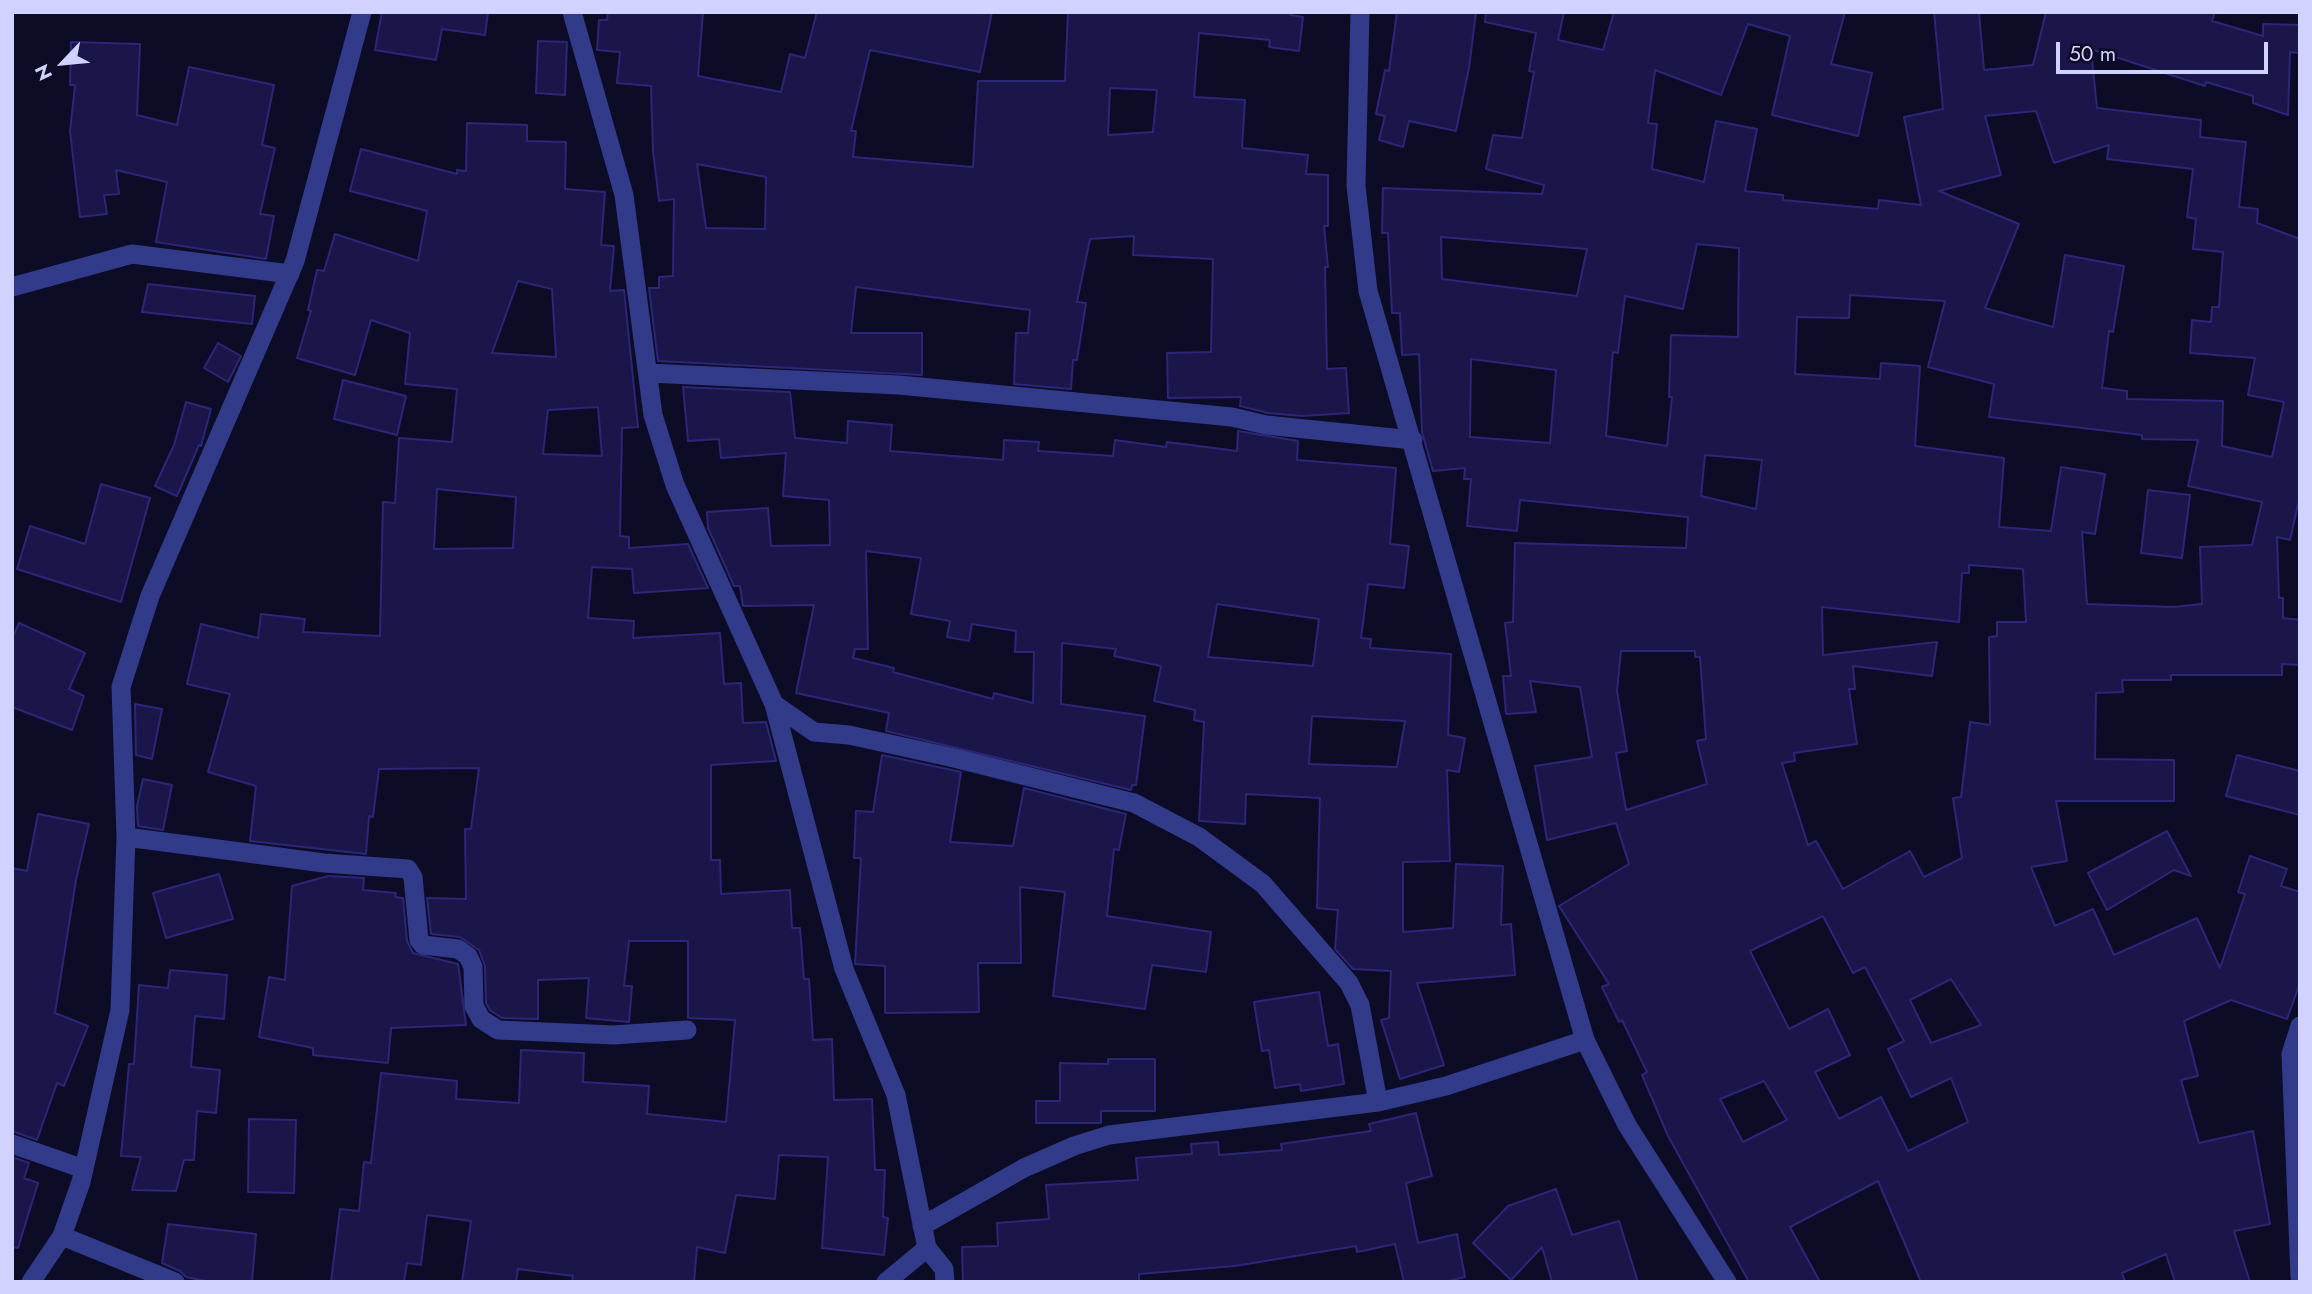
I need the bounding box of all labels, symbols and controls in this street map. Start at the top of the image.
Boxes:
north arrow [28,28,98,98]
scale bar [2060,28,2272,72]
text: 50 m [2069,39,2116,69]
text: N [28,60,59,85]

